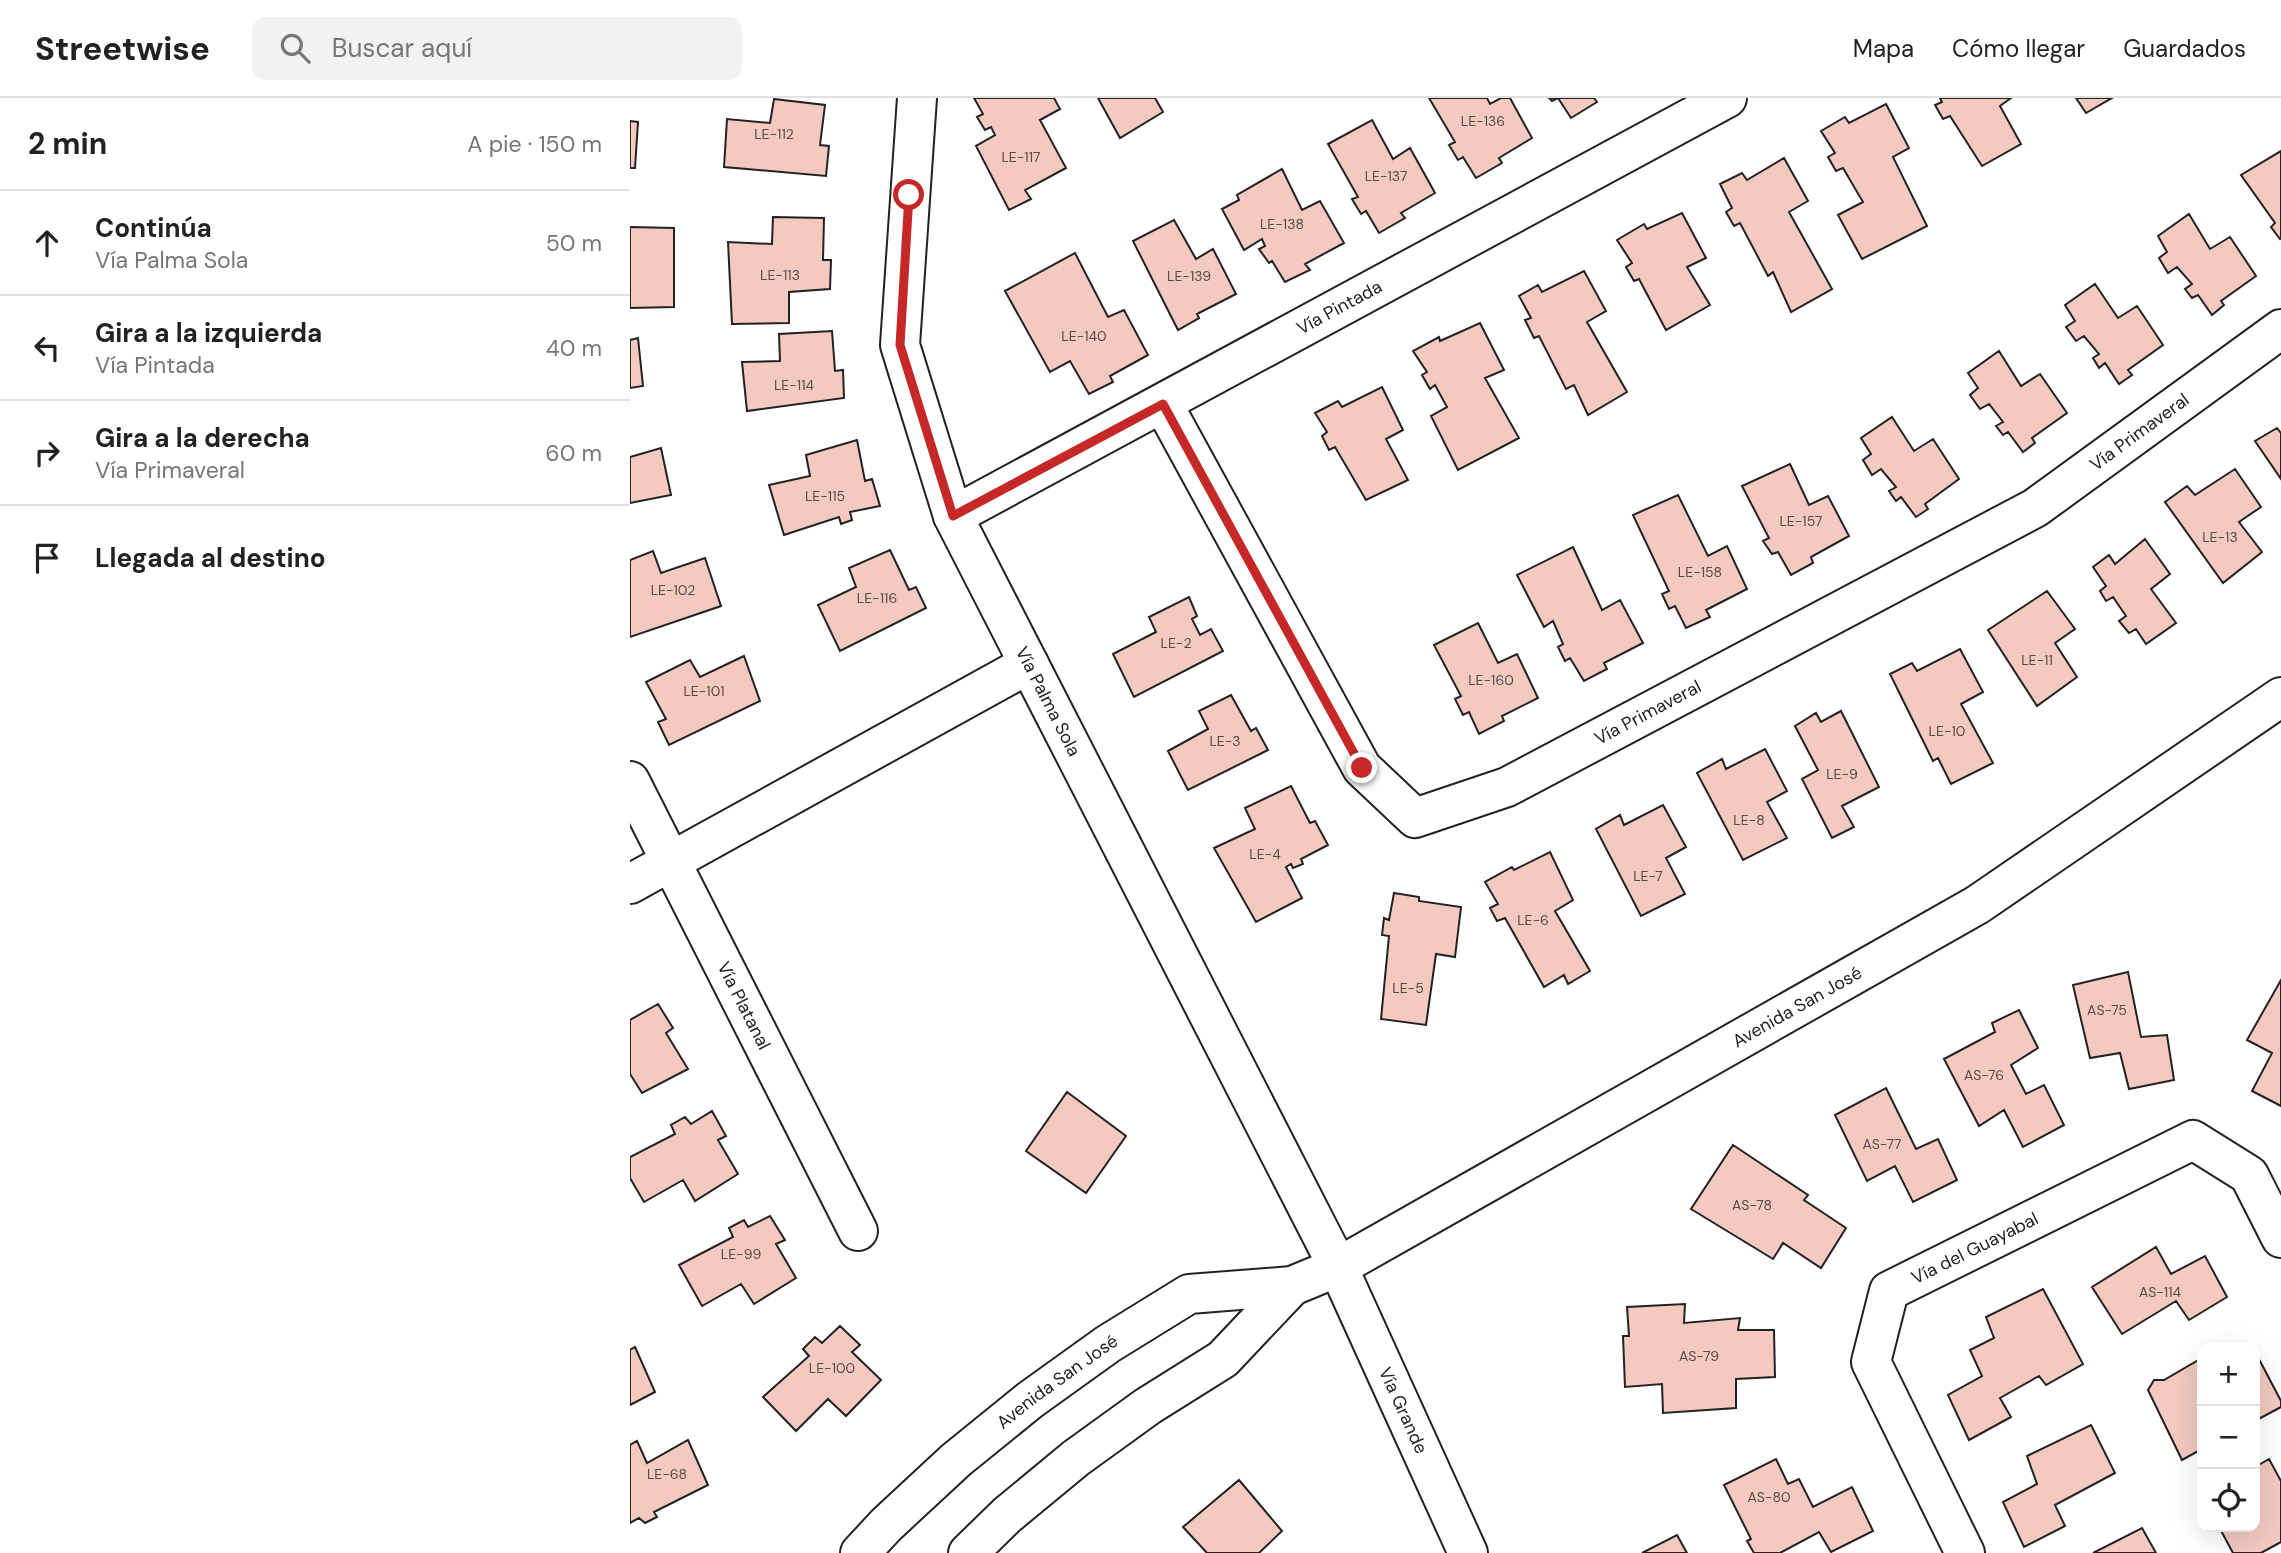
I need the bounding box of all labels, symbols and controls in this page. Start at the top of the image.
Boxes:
search box [252,17,742,80]
text: Streetwise [35,27,210,70]
icon: search [276,29,314,67]
text: Buscar aquí [332,31,472,65]
text: Mapa [1853,33,1914,64]
text: Cómo llegar [1952,33,2085,64]
text: Guardados [2123,33,2246,64]
house number: LE-136 [1461,112,1505,130]
text: 2 min [28,124,107,163]
house number: LE-112 [754,125,794,143]
text: A pie · 150 m [467,129,602,159]
house number: LE-117 [1001,148,1041,166]
house number: LE-137 [1365,167,1407,185]
route start [893,179,924,210]
text: Continúa [95,211,212,245]
house number: LE-138 [1260,215,1304,233]
icon: ahead [28,224,66,262]
text: 50 m [546,228,602,258]
text: Vía Palma Sola [95,245,248,275]
house number: LE-113 [760,266,800,284]
house number: LE-139 [1167,267,1211,285]
street label: Vía Pintada [1292,275,1386,340]
text: Gira a la izquierda [95,316,322,350]
house number: LE-140 [1061,327,1107,345]
icon: left [28,329,66,367]
text: 40 m [546,333,602,363]
text: Vía Pintada [95,350,215,380]
house number: LE-114 [774,376,815,394]
street label: Vía Primaveral [2085,388,2194,476]
text: Gira a la derecha [95,421,310,455]
icon: right [28,434,66,472]
text: 60 m [545,438,602,468]
text: Vía Primaveral [95,455,245,485]
house number: LE-115 [805,487,845,505]
house number: LE-157 [1779,512,1823,530]
house number: LE-13 [2202,528,2238,546]
icon: arrive [28,539,66,577]
text: Llegada al destino [95,541,326,575]
house number: LE-158 [1678,563,1722,581]
house number: LE-102 [651,581,695,599]
house number: LE-116 [857,589,897,607]
house number: LE-2 [1161,634,1191,652]
street label: Vía Palma Sola [1010,643,1086,760]
house number: LE-11 [2021,651,2053,669]
house number: LE-160 [1468,671,1514,689]
street label: Vía Primaveral [1590,675,1705,751]
house number: LE-101 [683,682,725,700]
house number: LE-10 [1929,722,1965,740]
house number: LE-3 [1209,732,1241,750]
route end [1346,752,1377,783]
house number: LE-9 [1826,765,1858,783]
house number: LE-8 [1733,811,1765,829]
house number: LE-4 [1249,845,1281,863]
house number: LE-7 [1633,867,1663,885]
house number: LE-6 [1517,911,1549,929]
street label: Vía Platanal [712,958,776,1054]
street label: Avenida San José [1728,961,1866,1053]
house number: LE-5 [1392,979,1424,997]
house number: AS-75 [2087,1001,2127,1019]
house number: AS-76 [1964,1066,2004,1084]
house number: AS-77 [1862,1135,1902,1153]
house number: AS-78 [1732,1196,1772,1214]
street label: Vía del Guayabal [1907,1207,2042,1290]
house number: LE-99 [721,1245,761,1263]
house number: AS-114 [2139,1283,2182,1301]
street label: Avenida San José [992,1329,1122,1434]
map controls [2197,1343,2260,1532]
button: + [2197,1343,2260,1406]
house number: AS-79 [1679,1347,1719,1365]
house number: LE-100 [809,1359,855,1377]
street label: Vía Grande [1373,1363,1433,1457]
button: − [2197,1406,2260,1469]
house number: LE-68 [647,1465,687,1483]
button: locate [2197,1469,2260,1532]
house number: AS-80 [1747,1488,1791,1506]

